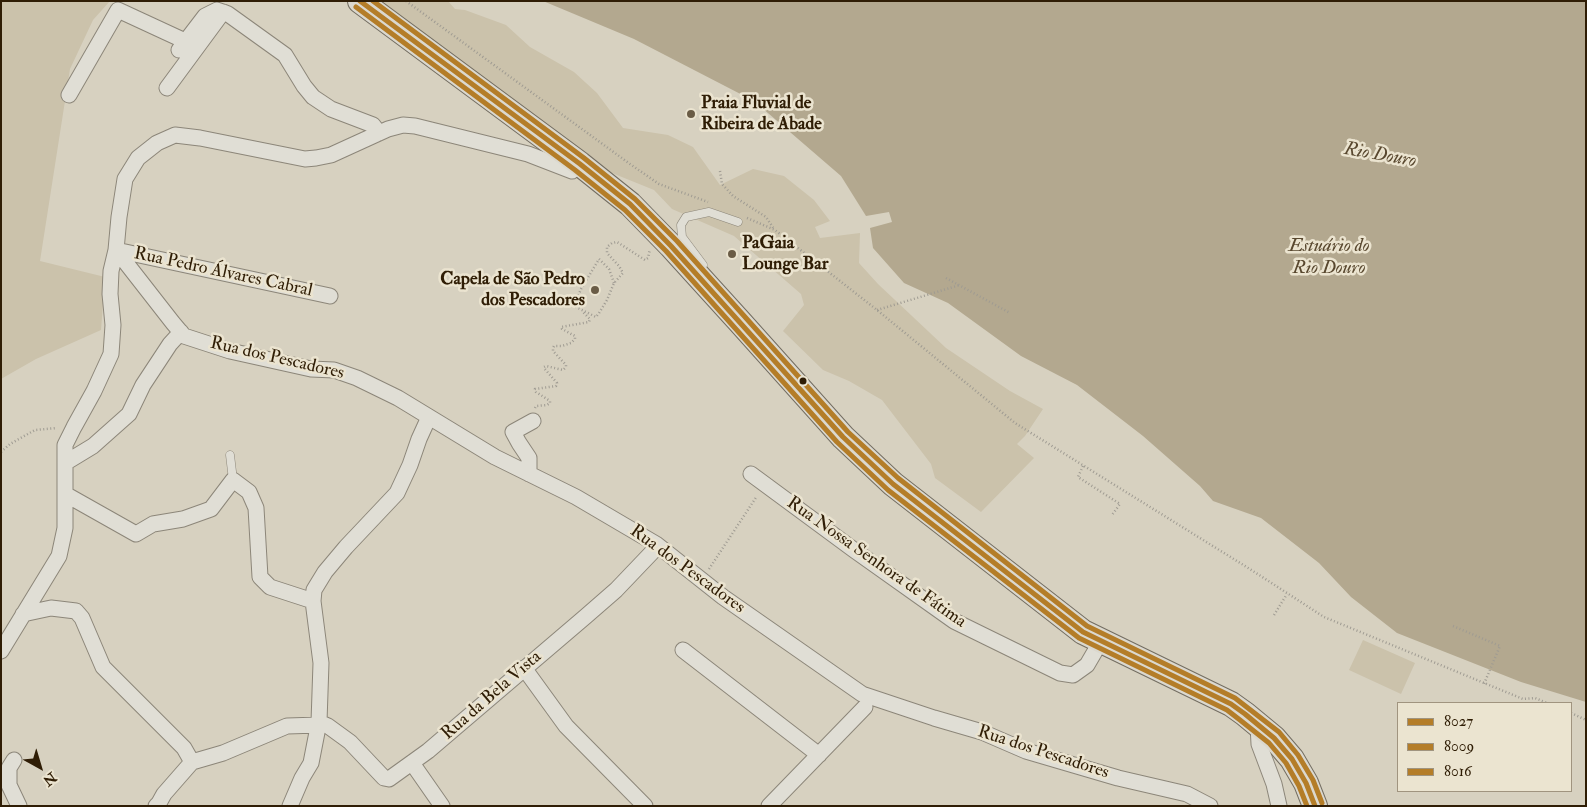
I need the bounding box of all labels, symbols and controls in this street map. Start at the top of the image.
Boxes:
place label: Praia Fluvial de Ribeira de Abade [701,93,822,136]
marker: Praia Fluvial de Ribeira de Abade [685,108,697,120]
water label: Rio Douro [1342,138,1418,174]
place label: PaGaia Lounge Bar [742,233,828,276]
water label: Estuário do Rio Douro [1289,236,1369,280]
street label: Rua Pedro Álvares Cabral [132,244,314,302]
marker: PaGaia Lounge Bar [726,248,738,260]
place label: Capela de São Pedro dos Pescadores [440,269,585,312]
marker: Capela de São Pedro dos Pescadores [589,284,601,296]
street label: Rua dos Pescadores [208,333,346,385]
unlabelled marker [798,376,808,386]
street label: Rua Nossa Senhora de Fátima [782,493,970,633]
street label: Rua dos Pescadores [625,521,749,619]
street label: Rua da Bela Vista [438,647,546,745]
legend [1397,702,1572,792]
text: 8027 [1444,712,1473,731]
street label: Rua dos Pescadores [975,722,1111,784]
text: 8009 [1444,737,1474,756]
north arrow [15,742,65,792]
text: 8016 [1444,762,1471,781]
text: N [40,768,60,790]

